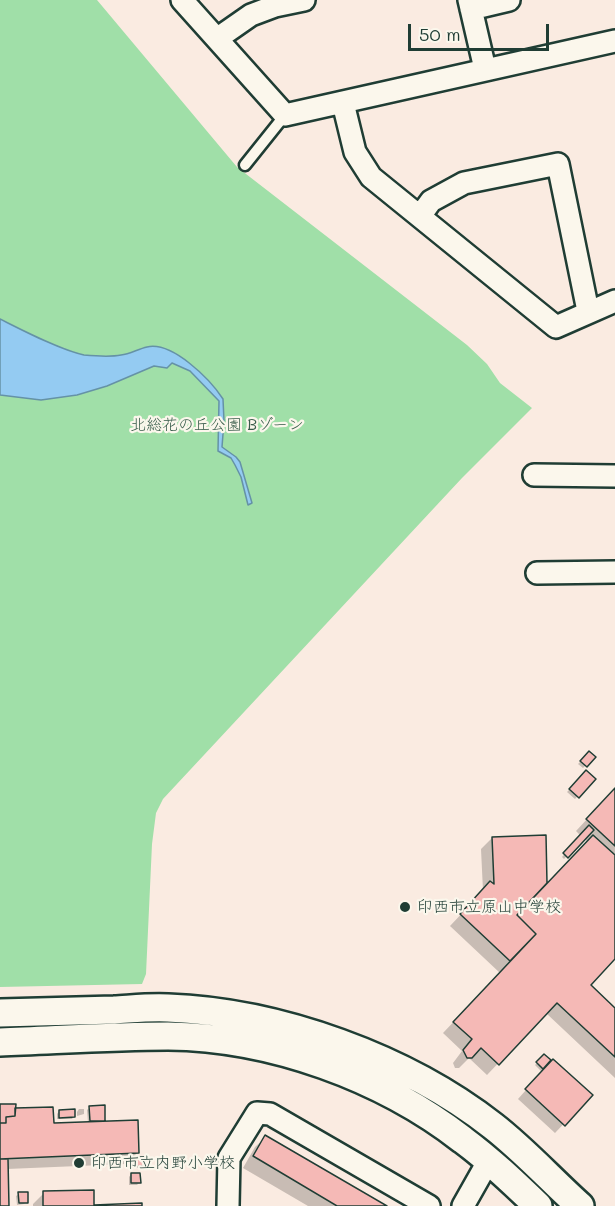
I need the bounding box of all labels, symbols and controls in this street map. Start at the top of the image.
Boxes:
scale bar [411,12,552,50]
text: 50 m [419,22,461,46]
park label: 北総花の丘公園 Bゾーン [130,415,304,435]
place label: 印西市立原山中学校 [417,897,561,917]
marker: 印西市立原山中学校 [398,900,412,914]
place label: 印西市立内野小学校 [91,1153,235,1173]
marker: 印西市立内野小学校 [72,1156,86,1170]

